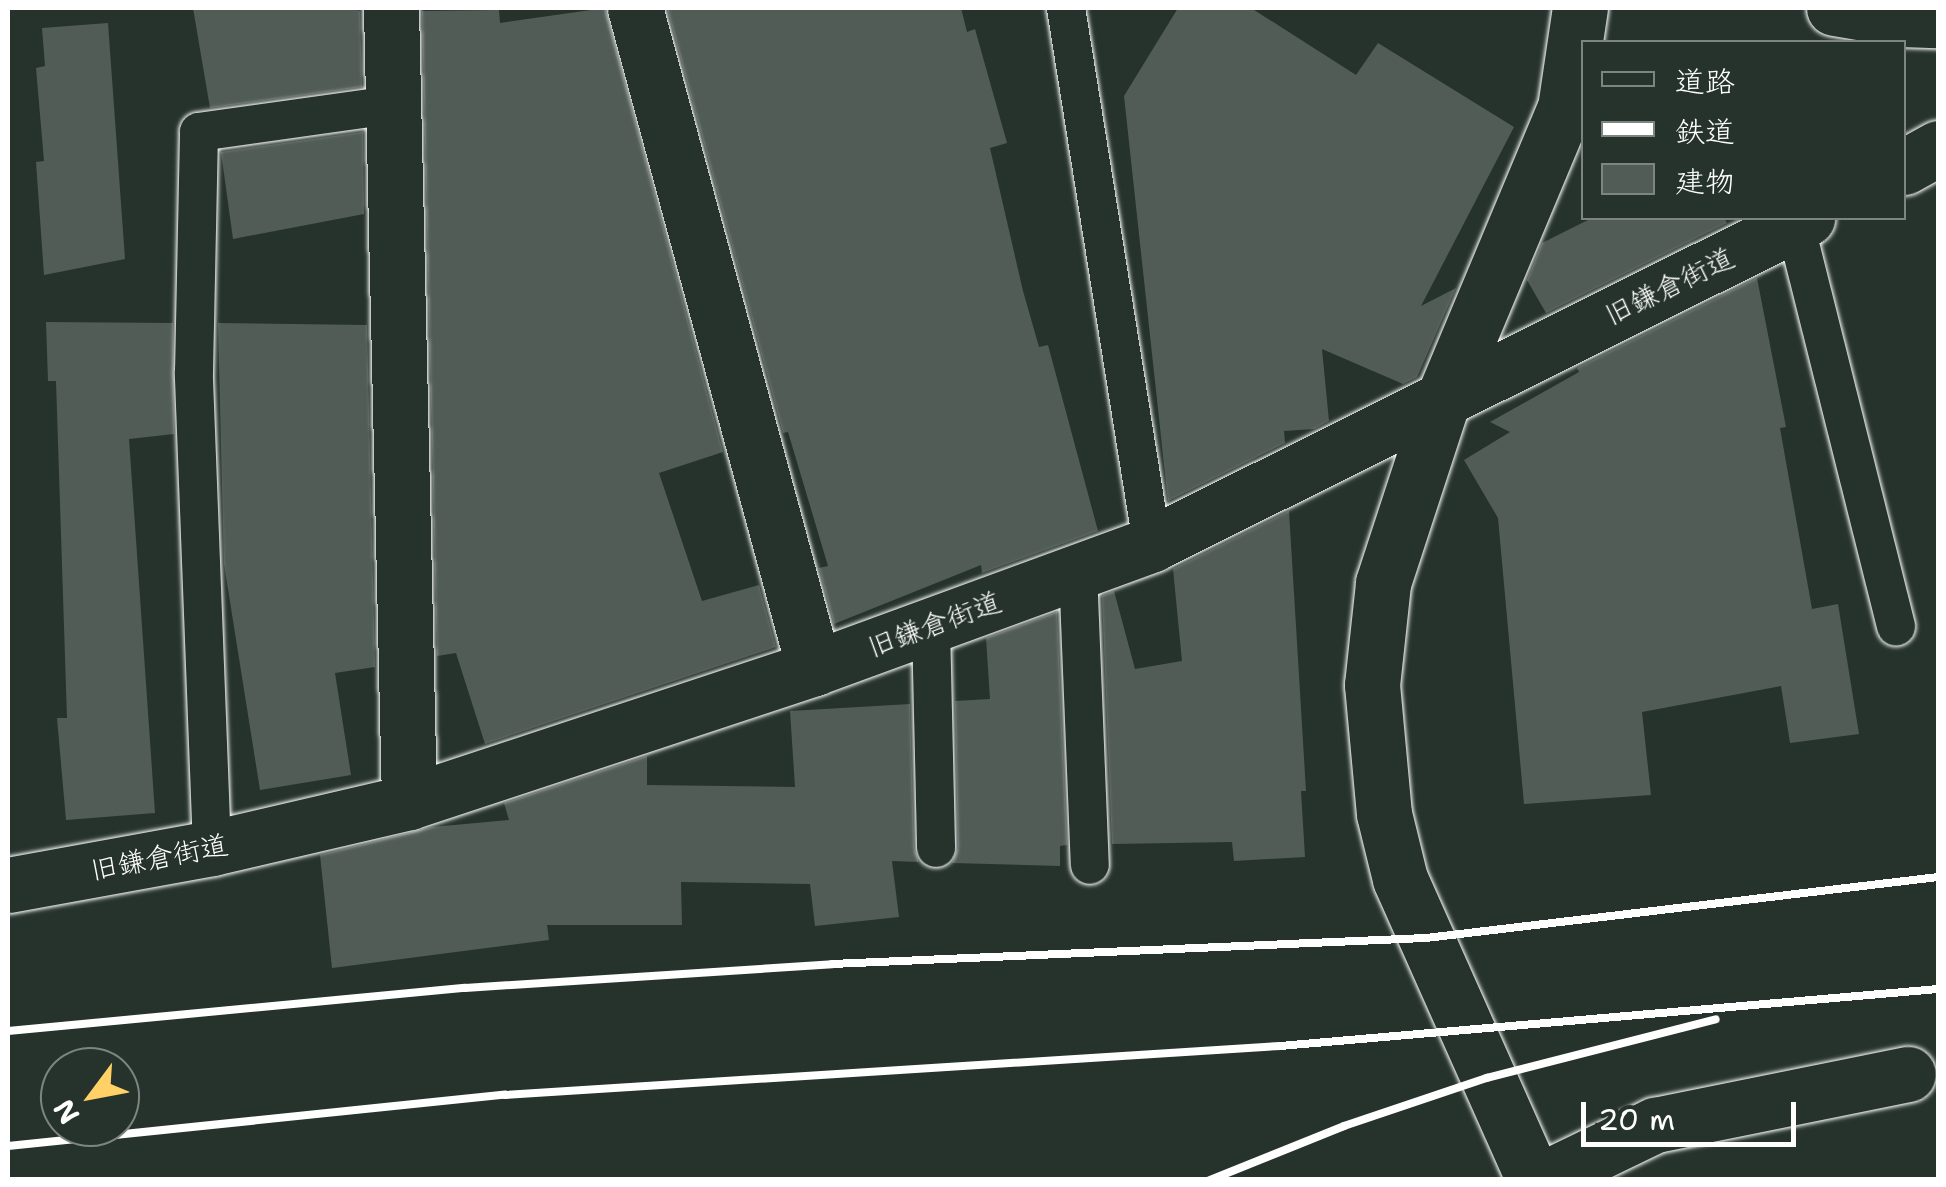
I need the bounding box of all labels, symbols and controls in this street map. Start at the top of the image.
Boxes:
legend [1581,40,1906,220]
text: 道路 [1675,61,1735,102]
text: 鉄道 [1675,111,1735,152]
text: 建物 [1675,161,1735,202]
street label: 旧鎌倉街道 [1599,240,1739,332]
street label: 旧鎌倉街道 [862,584,1006,664]
street label: 旧鎌倉街道 [87,827,231,887]
north arrow [40,1047,140,1147]
scale bar [1586,1082,1801,1144]
text: N [44,1092,88,1131]
text: 20 m [1598,1099,1675,1140]

